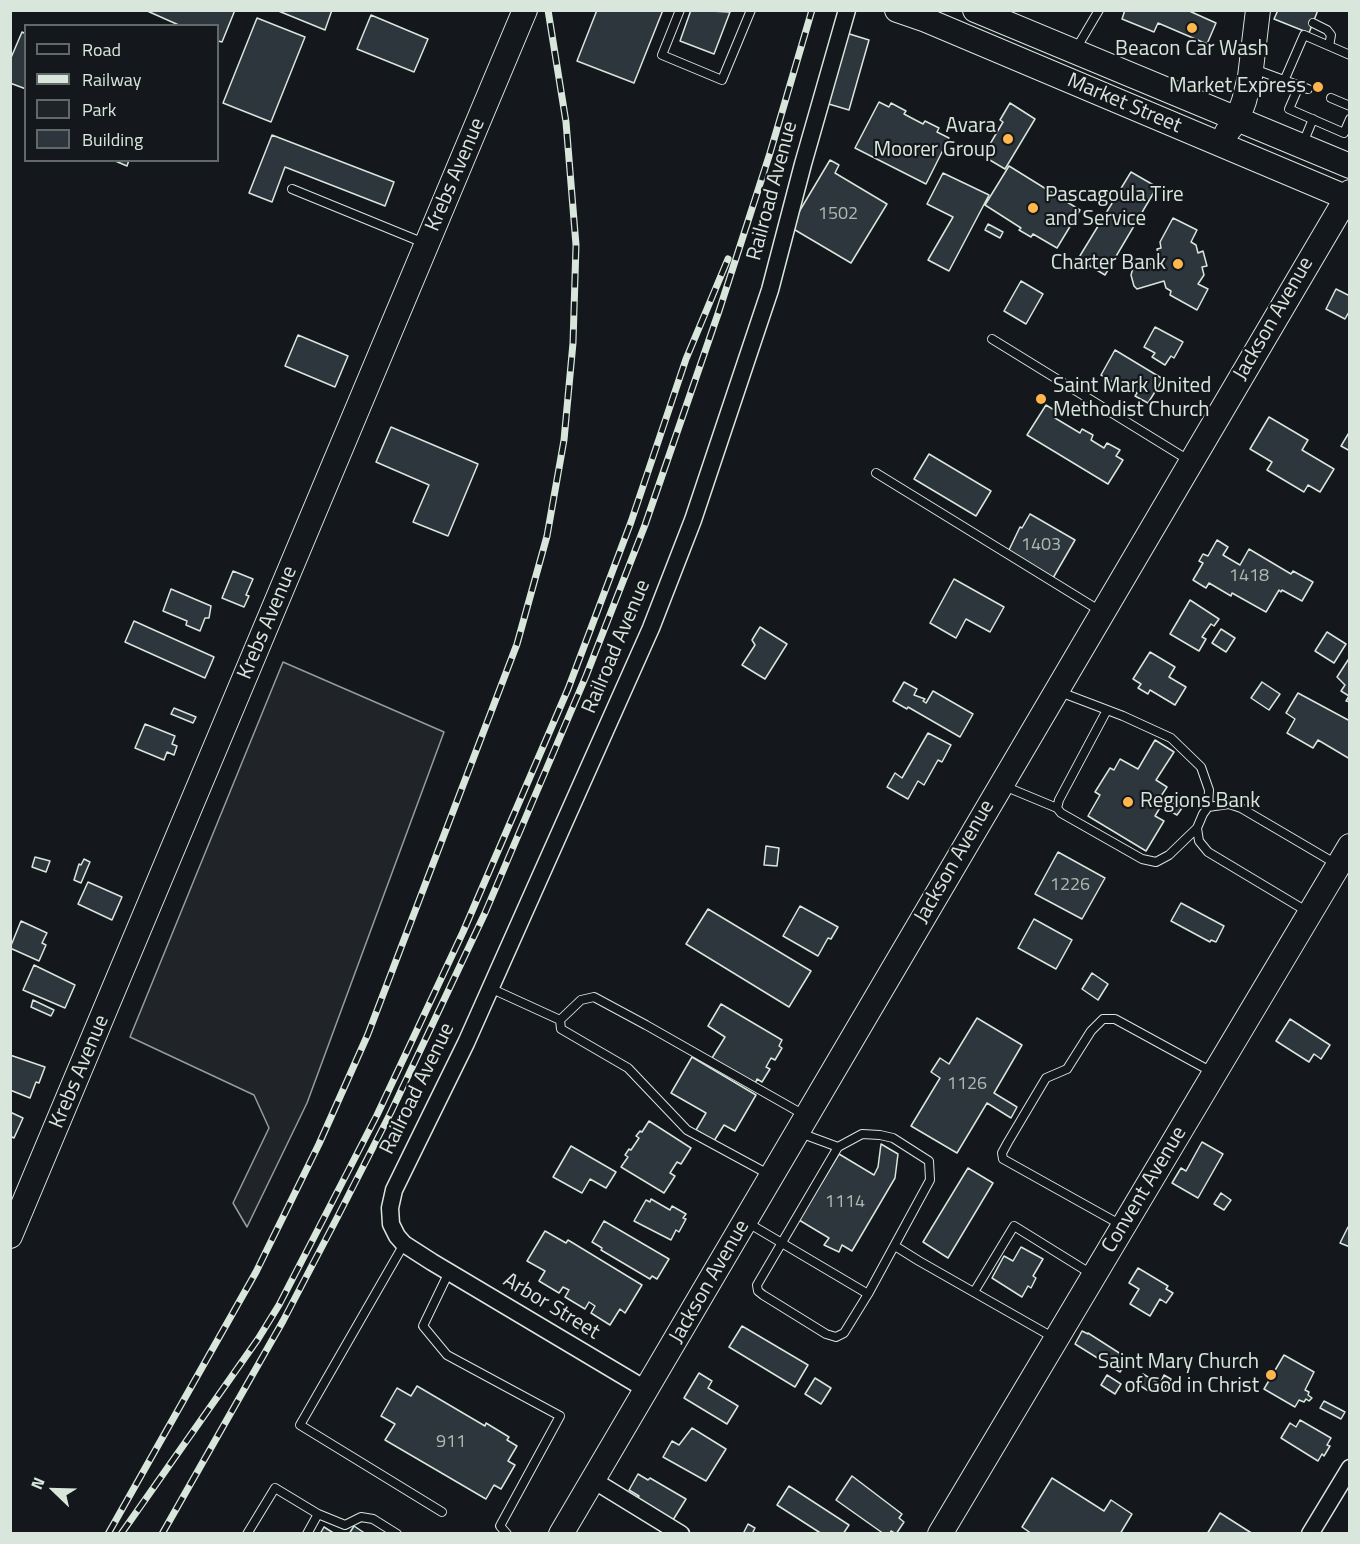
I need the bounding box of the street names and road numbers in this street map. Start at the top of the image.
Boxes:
street label: Market Street [1063,69,1185,139]
street label: Krebs Avenue [421,115,491,235]
street label: Railroad Avenue [742,119,804,263]
street label: Jackson Avenue [1229,253,1319,385]
street label: Krebs Avenue [233,563,303,683]
street label: Railroad Avenue [577,576,657,718]
street label: Jackson Avenue [910,796,1000,928]
street label: Krebs Avenue [45,1012,115,1132]
street label: Railroad Avenue [375,1019,461,1159]
street label: Convent Avenue [1097,1122,1193,1258]
street label: Jackson Avenue [665,1216,755,1348]
street label: Arbor Street [498,1268,604,1346]

